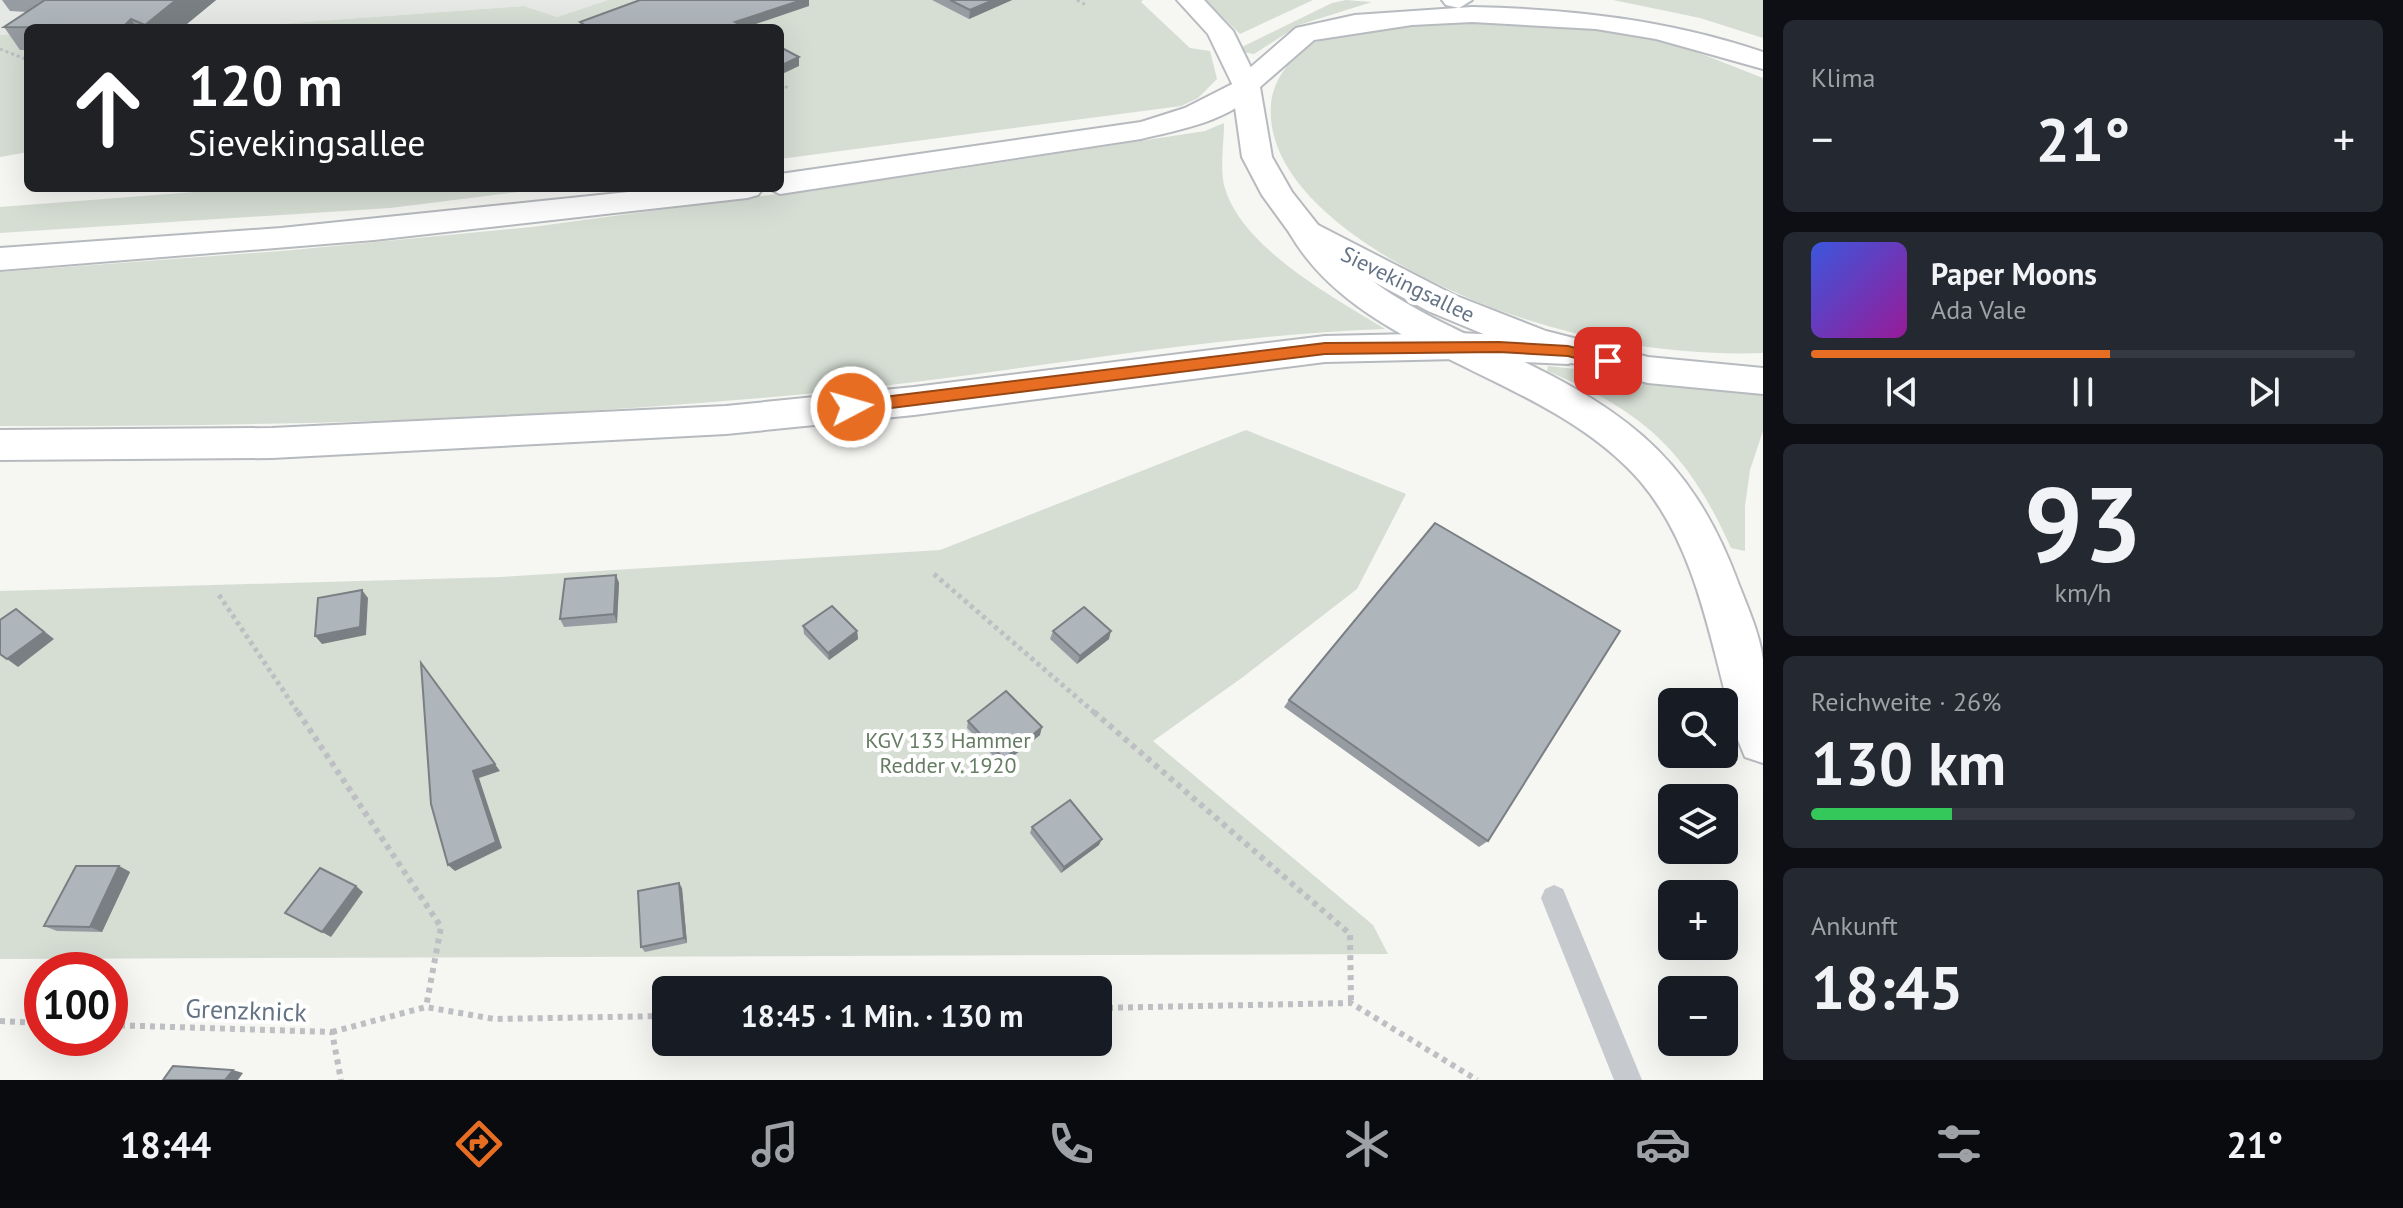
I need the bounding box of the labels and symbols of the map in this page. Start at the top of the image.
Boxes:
street label: Sievekingsallee [1337,240,1479,328]
pin [1574,327,1642,395]
position arrow [809,365,893,449]
park label: KGV 133 Hammer Redder v. 1920 [865,726,1031,779]
speed limit sign: 100 [24,952,128,1056]
street label: Grenzknick [185,991,308,1029]

